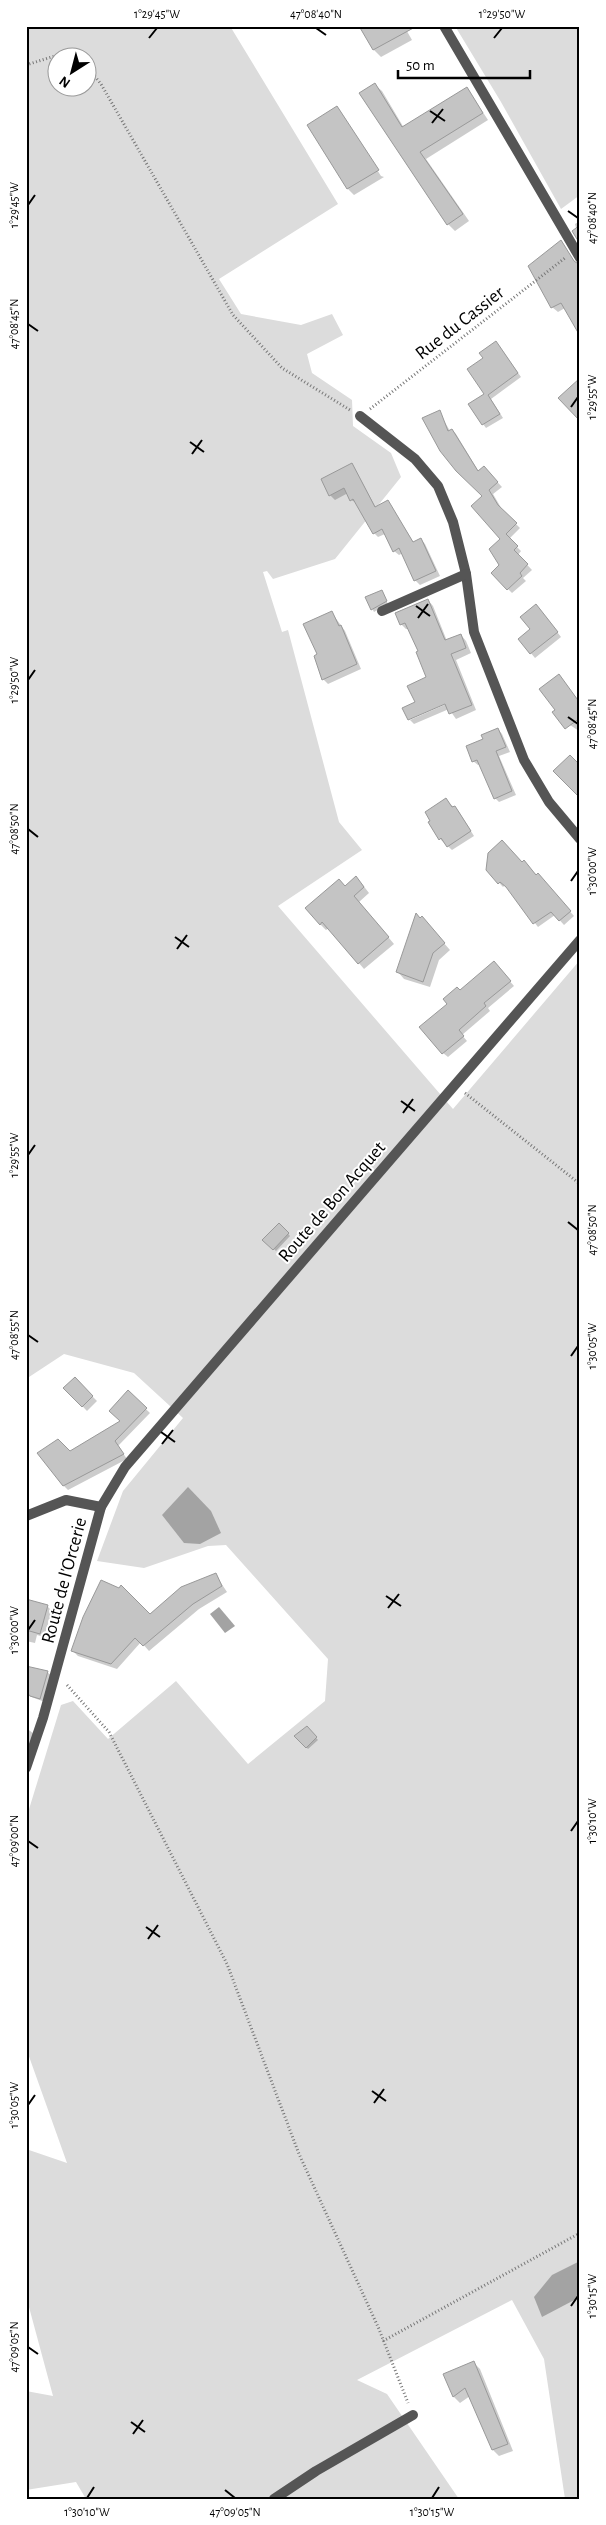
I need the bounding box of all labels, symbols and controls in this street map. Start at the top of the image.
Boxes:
text: 1°29'45"W [134,8,180,20]
text: 47°08'40"N [290,8,342,20]
text: 1°29'50"W [479,8,525,20]
north arrow [48,48,98,98]
scale bar [398,48,531,80]
text: 50 m [406,58,435,73]
text: N [57,73,73,90]
text: 1°29'45"W [8,182,20,228]
text: 47°08'40"N [586,192,598,244]
street label: Rue du Cassier [412,283,508,363]
text: 47°08'45"N [8,299,20,349]
text: 1°29'55"W [586,374,598,420]
text: 1°29'50"W [8,657,20,703]
text: 47°08'45"N [586,699,598,749]
text: 47°08'50"N [8,803,20,855]
text: 1°30'00"W [586,847,598,895]
text: 1°29'55"W [8,1132,20,1178]
street label: Route de Bon Acquet [275,1138,389,1266]
text: 47°08'50"N [586,1204,598,1256]
text: 47°08'55"N [8,1310,20,1360]
text: 1°30'05"W [586,1322,598,1369]
street label: Route de l'Orcerie [38,1515,90,1645]
text: 1°30'00"W [8,1606,20,1654]
text: 1°30'10"W [586,1798,598,1844]
text: 47°09'00"N [8,1815,20,1867]
text: 1°30'05"W [8,2081,20,2128]
text: 1°30'15"W [586,2274,598,2318]
text: 47°09'05"N [8,2321,20,2373]
text: 1°30'10"W [64,2506,110,2518]
text: 47°09'05"N [209,2506,261,2518]
text: 1°30'15"W [410,2506,454,2518]

